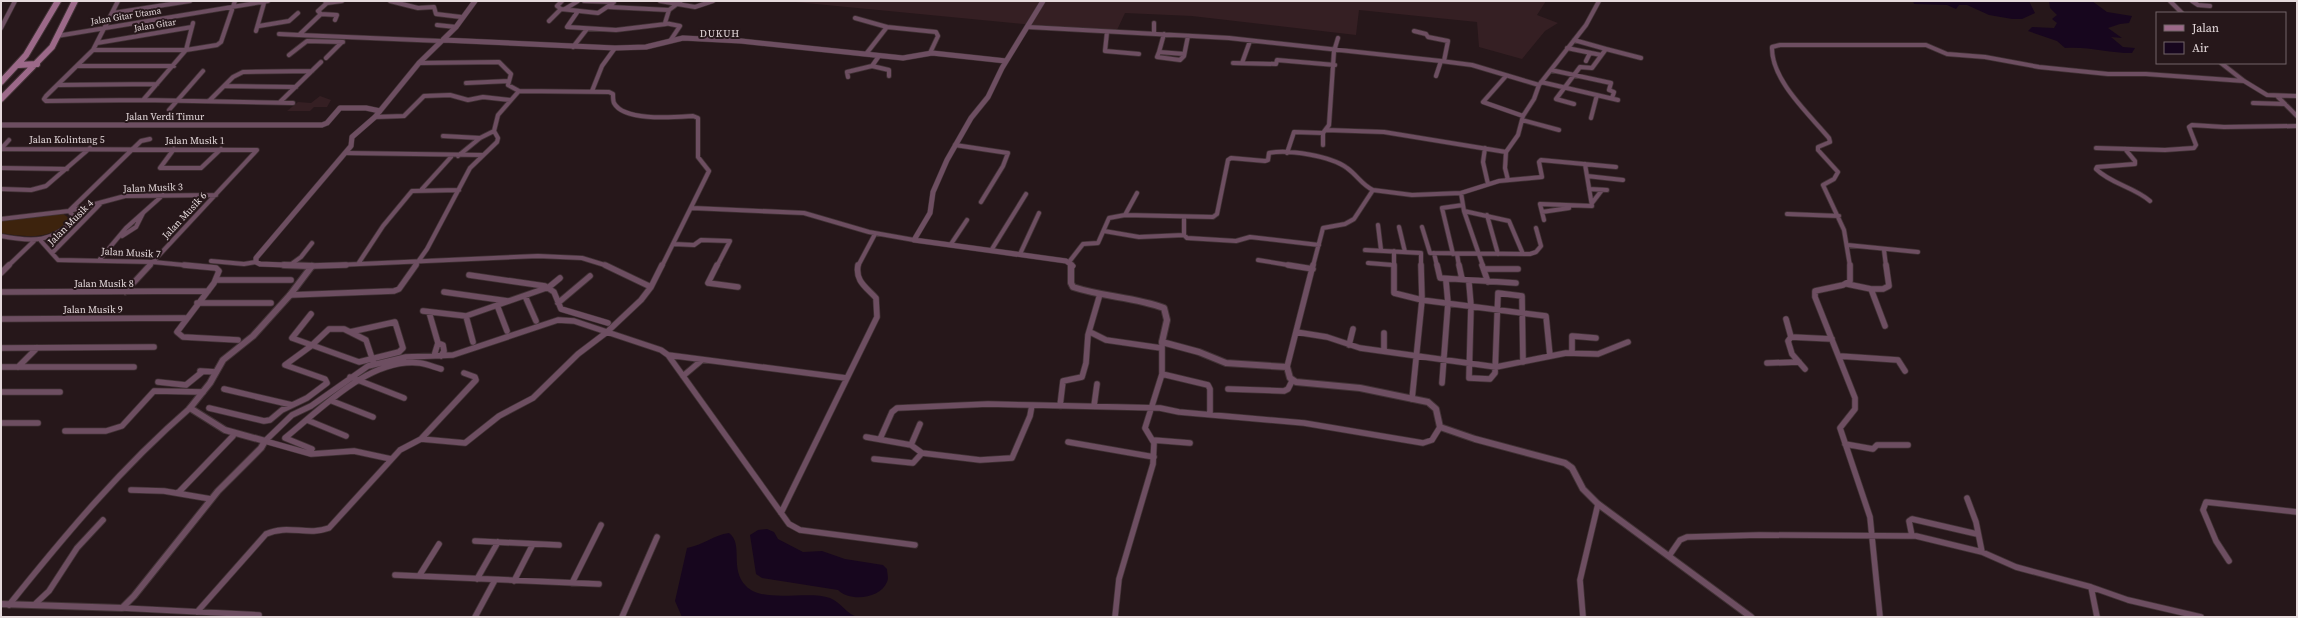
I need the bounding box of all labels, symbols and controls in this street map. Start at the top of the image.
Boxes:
street label: Jalan Gitar Utama [90,5,162,27]
legend [2156,12,2286,64]
street label: Jalan Gitar [133,16,177,34]
text: Jalan [2191,20,2219,36]
district label: DUKUH [700,27,740,40]
text: Air [2192,40,2209,56]
street label: Jalan Verdi Timur [125,110,205,123]
street label: Jalan Kolintang 5 [28,133,105,146]
street label: Jalan Musik 1 [164,134,225,147]
street label: Jalan Musik 3 [122,180,183,195]
street label: Jalan Musik 6 [159,189,209,242]
street label: Jalan Musik 4 [44,197,96,249]
street label: Jalan Musik 7 [100,244,161,261]
street label: Jalan Musik 8 [73,277,134,290]
street label: Jalan Musik 9 [62,303,123,316]

